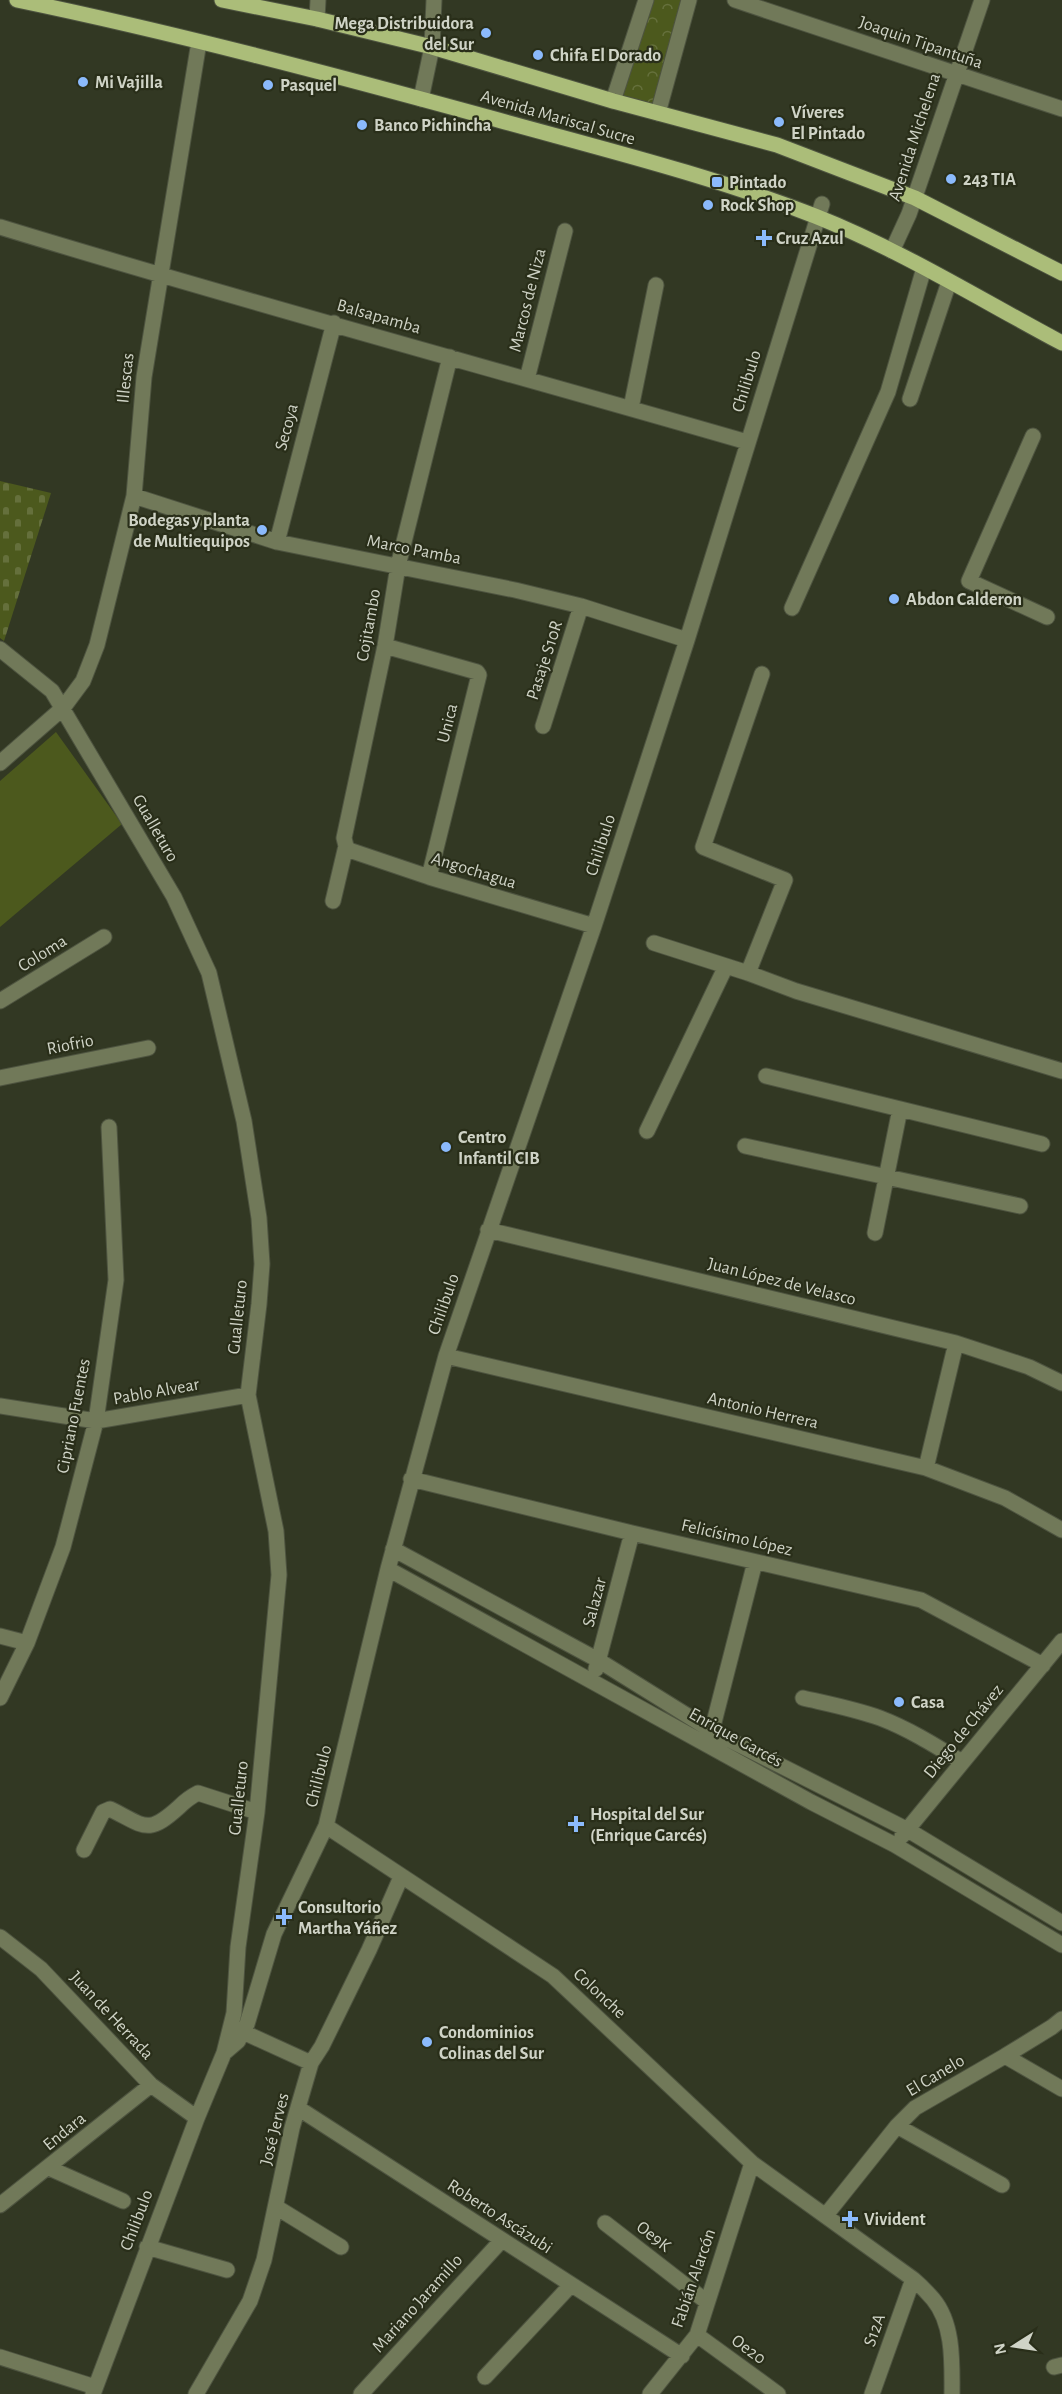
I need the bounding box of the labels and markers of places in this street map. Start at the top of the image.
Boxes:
place label: Mega Distribuidora del Sur [335,15,475,54]
marker: Mega Distribuidora del Sur [479,26,493,40]
place label: Chifa El Dorado [550,47,661,65]
marker: Chifa El Dorado [531,48,545,62]
place label: Mi Vajilla [95,74,163,92]
marker: Mi Vajilla [76,75,90,89]
place label: Pasquel [280,77,337,95]
marker: Pasquel [261,78,275,92]
place label: Víveres El Pintado [791,104,865,143]
marker: Víveres El Pintado [772,115,786,129]
place label: Banco Pichincha [374,117,492,135]
marker: Banco Pichincha [355,118,369,132]
place label: 243 TIA [963,171,1016,189]
marker: 243 TIA [944,172,958,186]
place label: Pintado [729,174,786,192]
marker: Pintado [710,175,724,189]
place label: Rock Shop [720,197,794,215]
marker: Rock Shop [701,198,715,212]
place label: Cruz Azul [776,230,844,248]
marker: Cruz Azul [757,231,771,245]
place label: Bodegas y planta de Multiequipos [128,512,250,551]
marker: Bodegas y planta de Multiequipos [255,523,269,537]
place label: Abdon Calderon [906,591,1022,609]
marker: Abdon Calderon [887,592,901,606]
place label: Centro Infantil CIB [458,1129,540,1168]
marker: Centro Infantil CIB [439,1140,453,1154]
place label: Casa [911,1694,945,1712]
marker: Casa [892,1695,906,1709]
place label: Hospital del Sur (Enrique Garcés) [590,1806,708,1845]
marker: Hospital del Sur (Enrique Garcés) [567,1815,585,1833]
place label: Consultorio Martha Yáñez [298,1899,398,1938]
marker: Consultorio Martha Yáñez [275,1908,293,1926]
place label: Condominios Colinas del Sur [439,2024,545,2063]
marker: Condominios Colinas del Sur [420,2035,434,2049]
marker: Vivident [841,2210,859,2228]
place label: Vivident [864,2211,926,2229]

